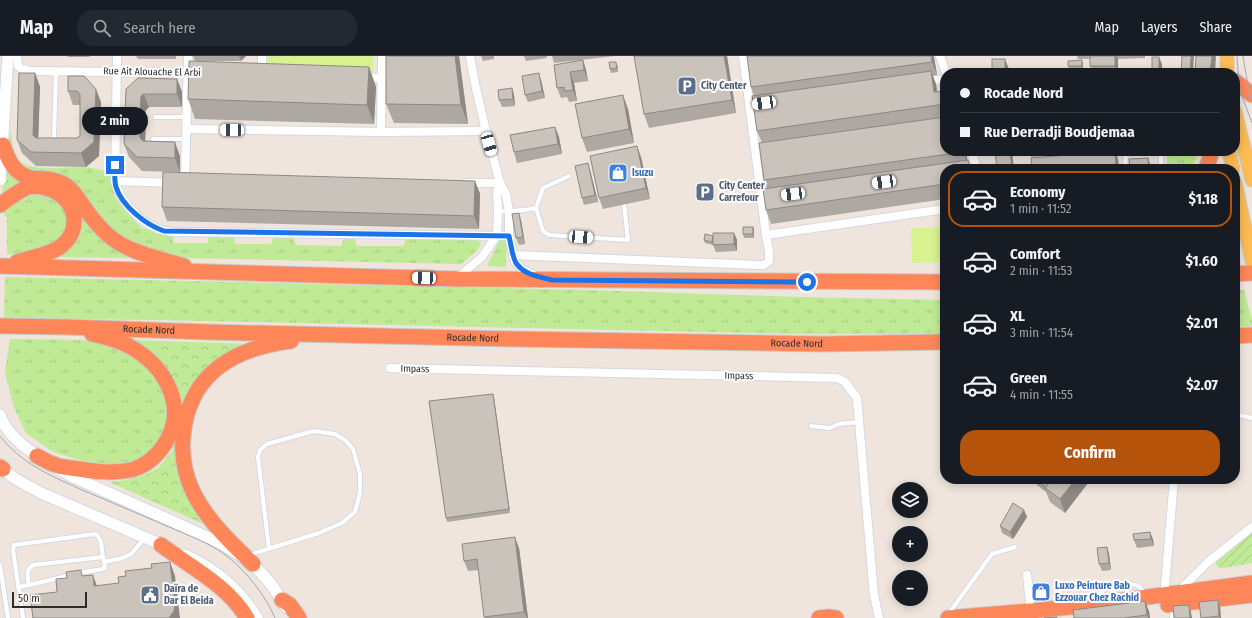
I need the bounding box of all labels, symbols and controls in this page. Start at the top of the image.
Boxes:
search box [77,10,357,46]
text: Map [20,16,53,39]
icon: search [91,17,113,39]
text: Search here [123,19,196,37]
text: Map [1095,19,1119,36]
text: Layers [1141,19,1177,36]
text: Share [1199,19,1232,36]
street label: Rue Ait Alouache El Arbi [103,65,201,79]
parking icon: City Center [676,75,698,97]
place label: City Center [701,80,747,92]
text: Rocade Nord [984,84,1063,102]
car [751,95,777,111]
callout: 2 min [82,107,148,135]
text: 2 min [101,113,129,128]
text: Rue Derradji Boudjemaa [984,123,1135,141]
car [220,124,244,136]
car [480,131,498,157]
route end [106,156,124,174]
shop icon: Isuzu [607,162,629,184]
place label: Isuzu [632,167,654,179]
car [871,174,897,190]
place label: City Center Carrefour [719,180,765,204]
parking icon: City Center Carrefour [694,181,716,203]
icon: car [962,181,998,217]
text: Economy [1010,183,1065,201]
car [780,187,806,201]
text: $1.18 [1189,190,1218,208]
text: 1 min · 11:52 [1010,201,1071,216]
car [569,230,593,244]
icon: car [962,243,998,279]
text: Comfort [1010,245,1061,263]
text: $1.60 [1185,252,1218,270]
text: 2 min · 11:53 [1010,263,1072,278]
car [412,272,436,284]
route start [798,273,816,291]
icon: car [962,305,998,341]
text: XL [1010,307,1025,325]
text: $2.01 [1186,314,1218,332]
street label: Rocade Nord [123,323,175,337]
text: 3 min · 11:54 [1010,325,1073,340]
street label: Rocade Nord [447,332,499,345]
street label: Rocade Nord [771,337,823,350]
street label: Impass [400,363,430,375]
icon: car [962,367,998,403]
text: Green [1010,369,1047,387]
street label: Impass [724,370,754,382]
text: $2.07 [1186,376,1218,394]
text: 4 min · 11:55 [1010,387,1073,402]
button: Confirm [960,430,1220,476]
map controls [892,482,928,606]
button: layers [892,482,928,518]
button: + [892,526,928,562]
button: − [892,570,928,606]
place label: Luxo Peinture Bab Ezzouar Chez Rachid [1055,580,1139,604]
shop icon: Luxo Peinture Bab Ezzouar Chez Rachid [1030,581,1052,603]
place label: Daïra de Dar El Beida [164,583,214,607]
public building icon: Daïra de Dar El Beida [139,584,161,606]
scale bar [12,590,87,609]
text: 50 m [18,592,40,605]

